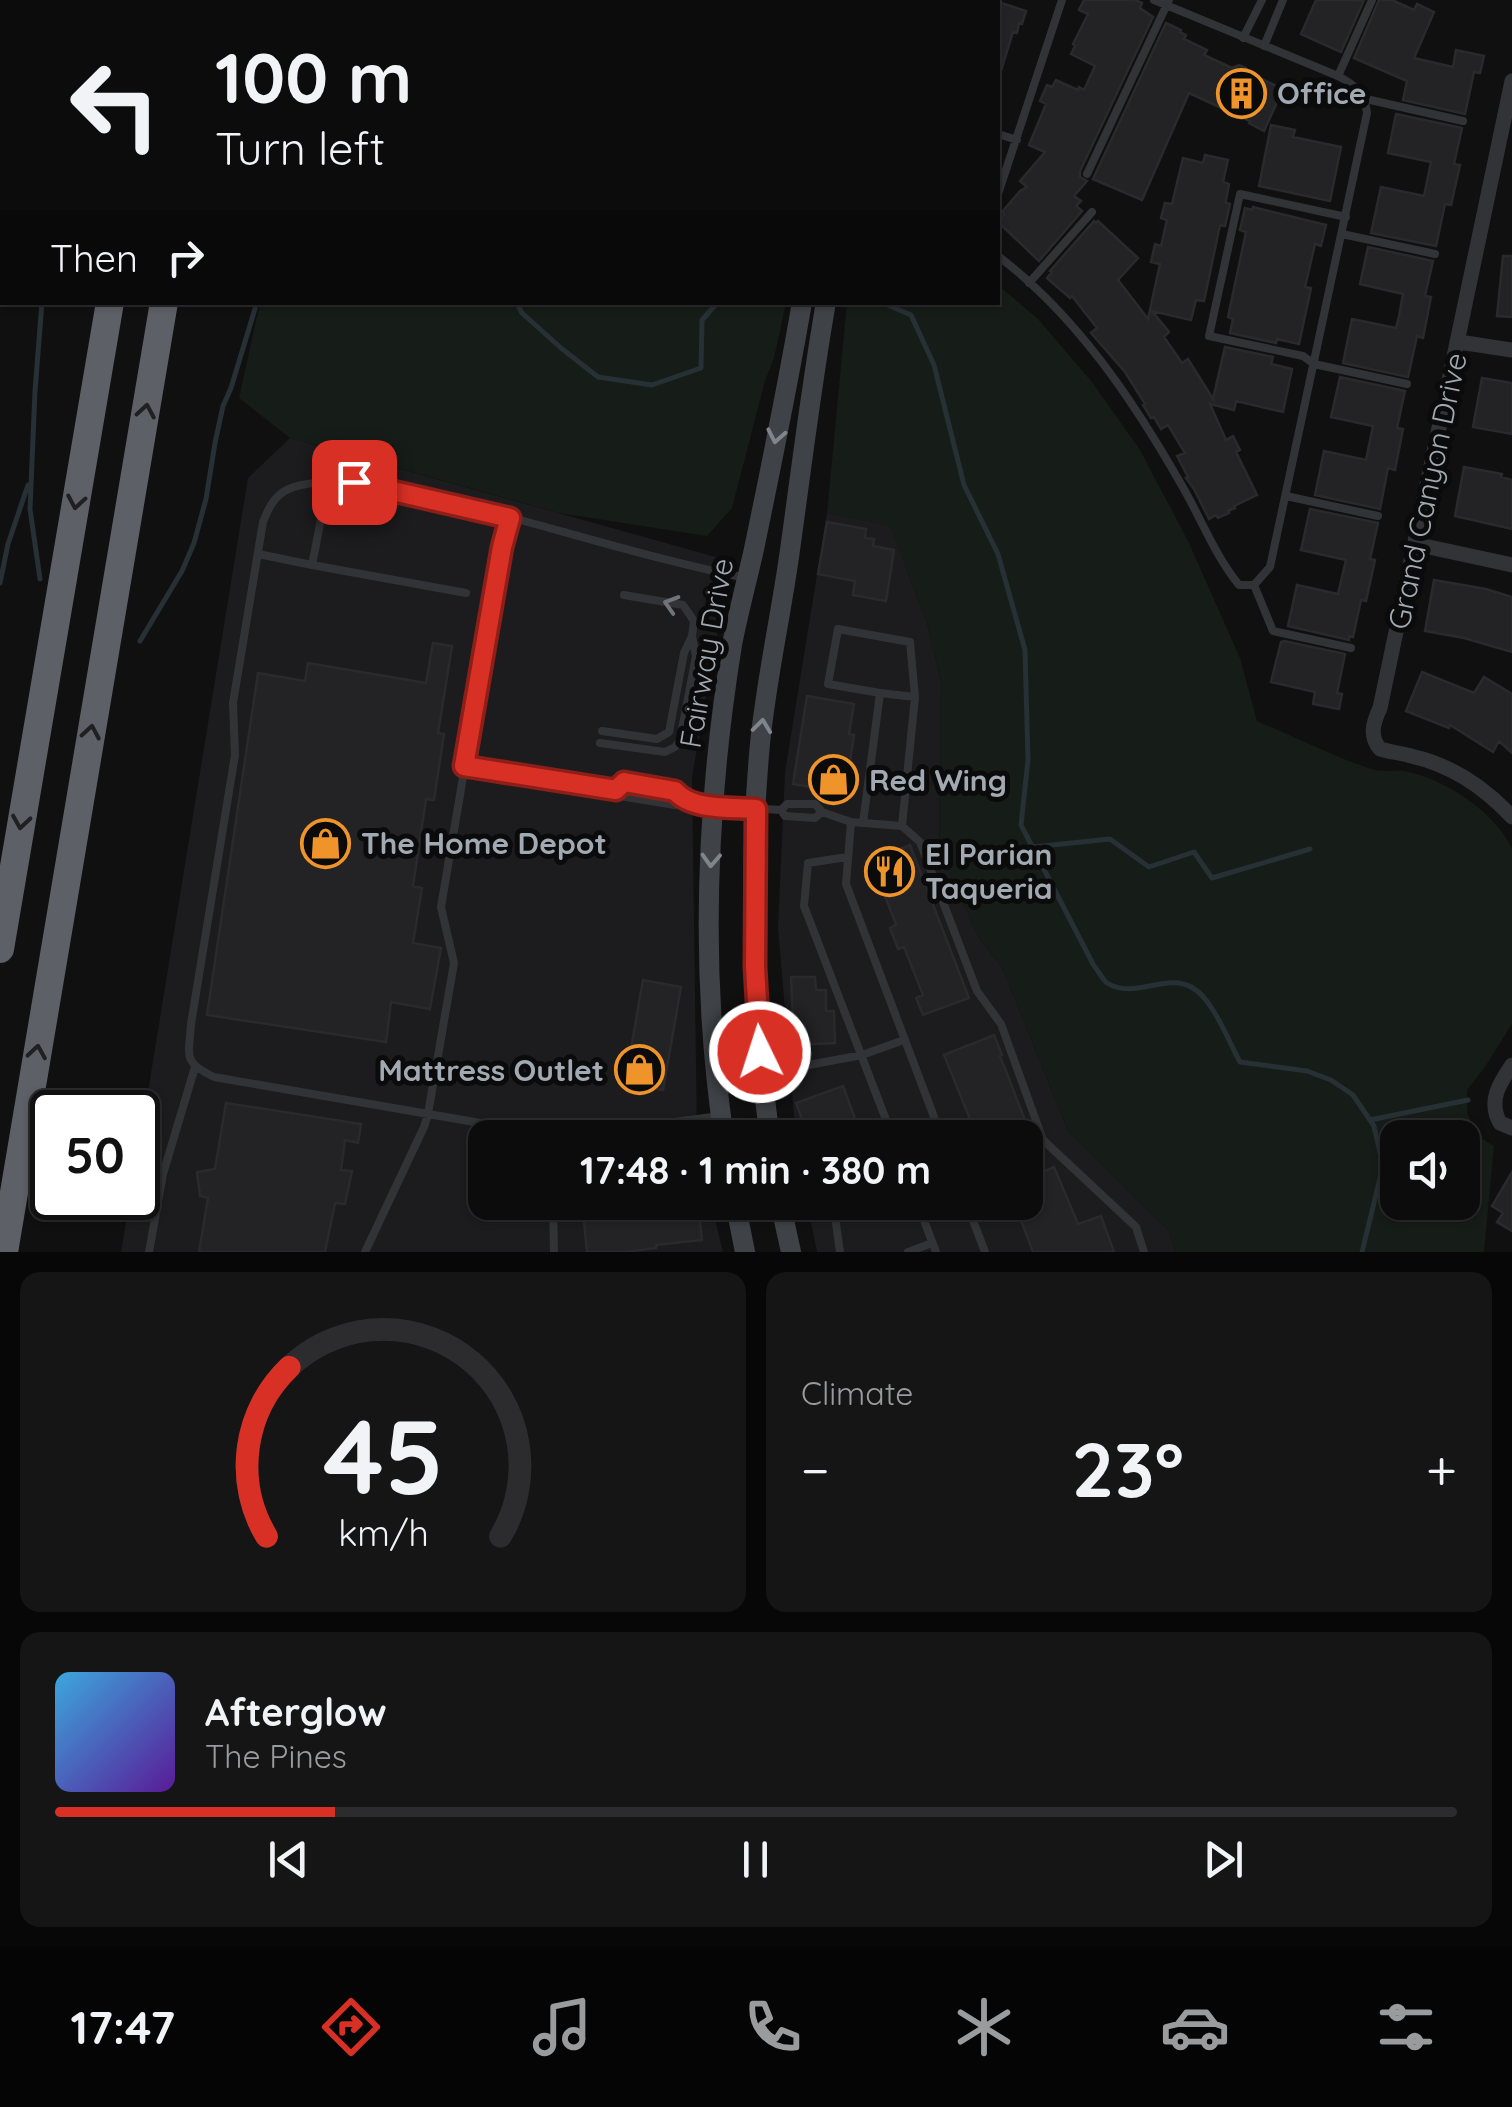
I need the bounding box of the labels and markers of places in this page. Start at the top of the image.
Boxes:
building icon: Office [1216,67,1268,119]
place label: Office [1277,74,1366,112]
pin [312,440,397,525]
shop icon: Red Wing [808,754,860,806]
place label: Red Wing [869,761,1007,799]
shop icon: The Home Depot [300,817,352,869]
place label: The Home Depot [361,824,607,862]
place label: El Parian Taqueria [925,835,1053,907]
restaurant icon: El Parian Taqueria [864,845,916,897]
shop icon: Mattress Outlet [613,1044,665,1096]
place label: Mattress Outlet [378,1051,604,1089]

